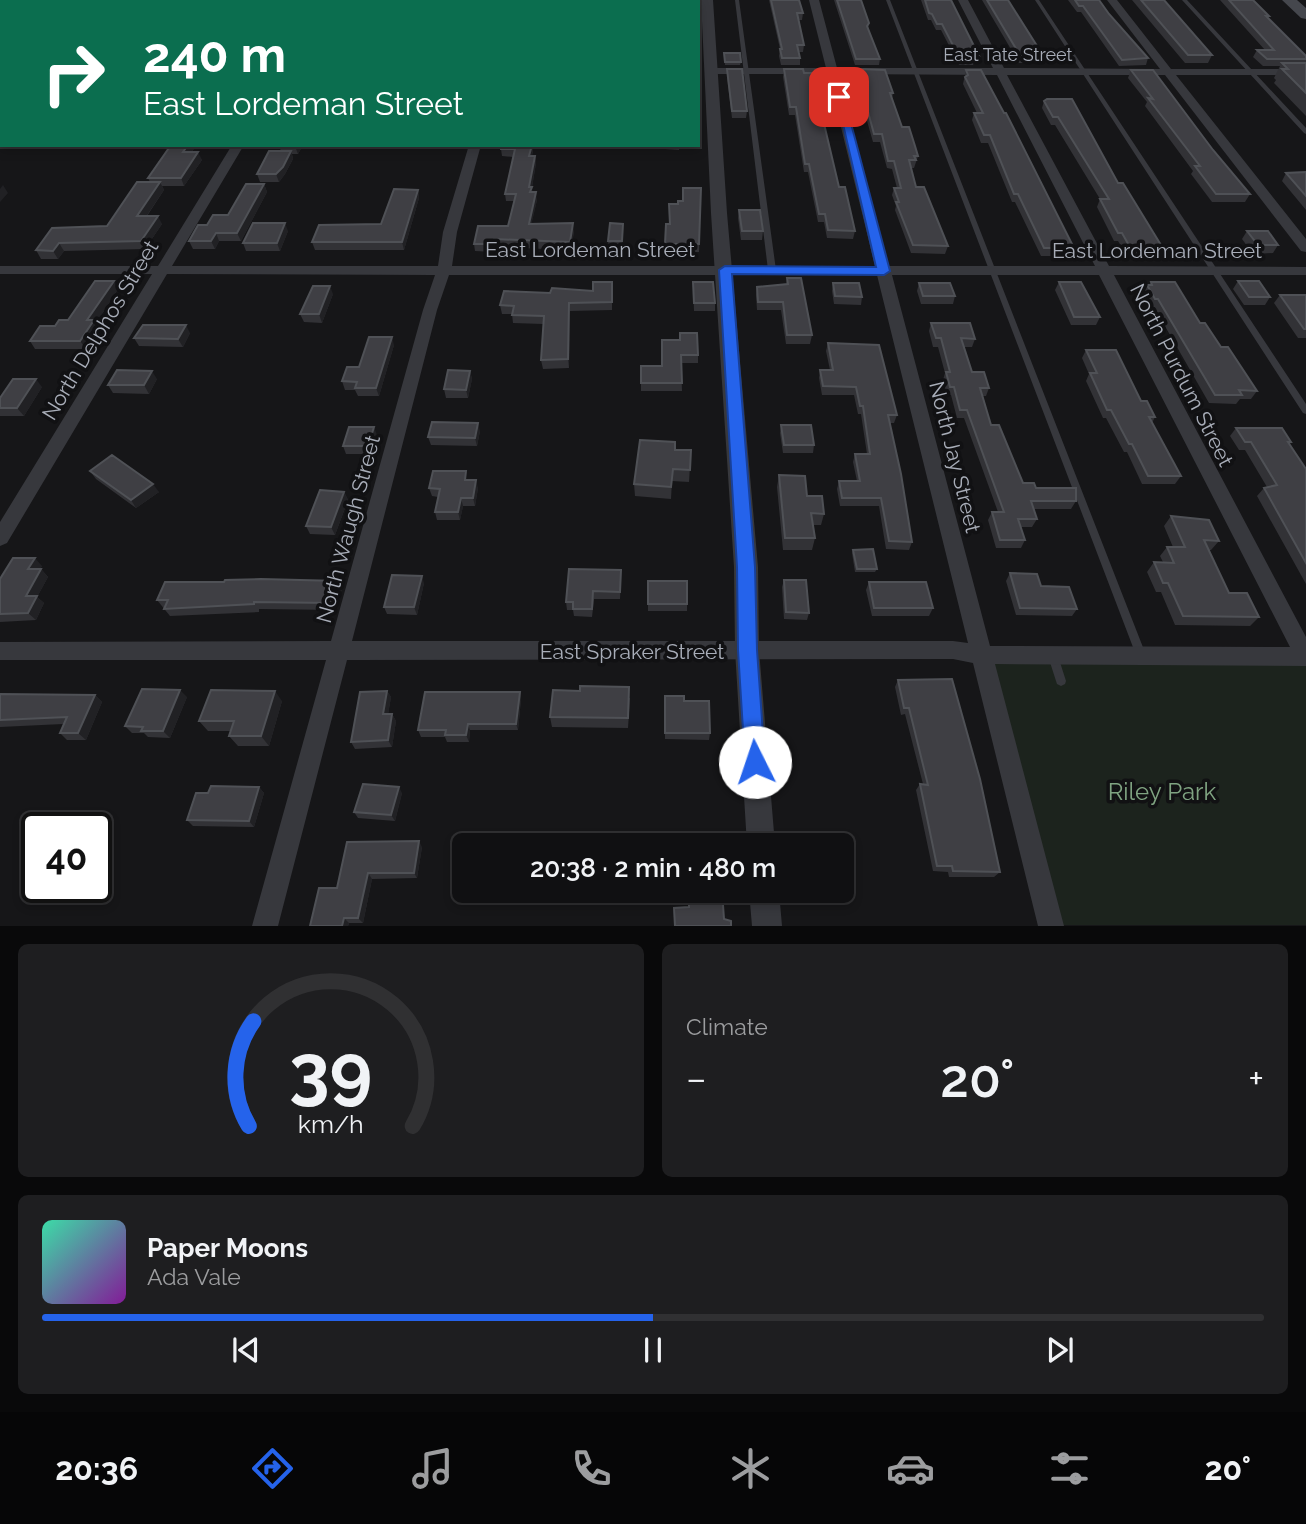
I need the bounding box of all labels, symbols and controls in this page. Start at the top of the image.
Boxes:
text: 240 m [143,26,286,83]
icon: right [28,28,119,119]
street label: East Tate Street [943,44,1073,65]
pin [809,67,869,127]
icon: arrive [820,78,858,116]
text: East Lordeman Street [143,85,463,122]
street label: North Delphos Street [36,236,164,424]
street label: East Lordeman Street [485,237,695,262]
street label: East Lordeman Street [1052,238,1262,263]
street label: North Purdum Street [1125,280,1239,470]
street label: North Jay Street [924,379,986,535]
street label: North Waugh Street [311,432,385,626]
street label: East Spraker Street [540,639,724,664]
position arrow [718,725,792,799]
park label: Riley Park [1108,777,1217,806]
speed limit sign: 40 [21,812,112,903]
text: 20:38 · 2 min · 480 m [530,853,776,883]
text: Climate [686,1013,768,1040]
text: 39 [289,1029,373,1114]
text: 20° [940,1048,1014,1109]
text: − [686,1056,706,1101]
text: + [1248,1056,1264,1101]
text: km/h [298,1109,364,1139]
text: Paper Moons [147,1233,308,1263]
text: Ada Vale [147,1263,241,1290]
icon: previous [227,1331,265,1369]
icon: pause [634,1331,672,1369]
icon: next [1041,1331,1079,1369]
icon: directions [248,1444,297,1493]
icon: music [408,1444,457,1493]
icon: phone [567,1444,616,1493]
icon: climate [726,1444,775,1493]
icon: car [886,1444,935,1493]
icon: filters [1045,1444,1094,1493]
text: 20:36 [55,1450,138,1487]
text: 20° [1204,1450,1251,1487]

